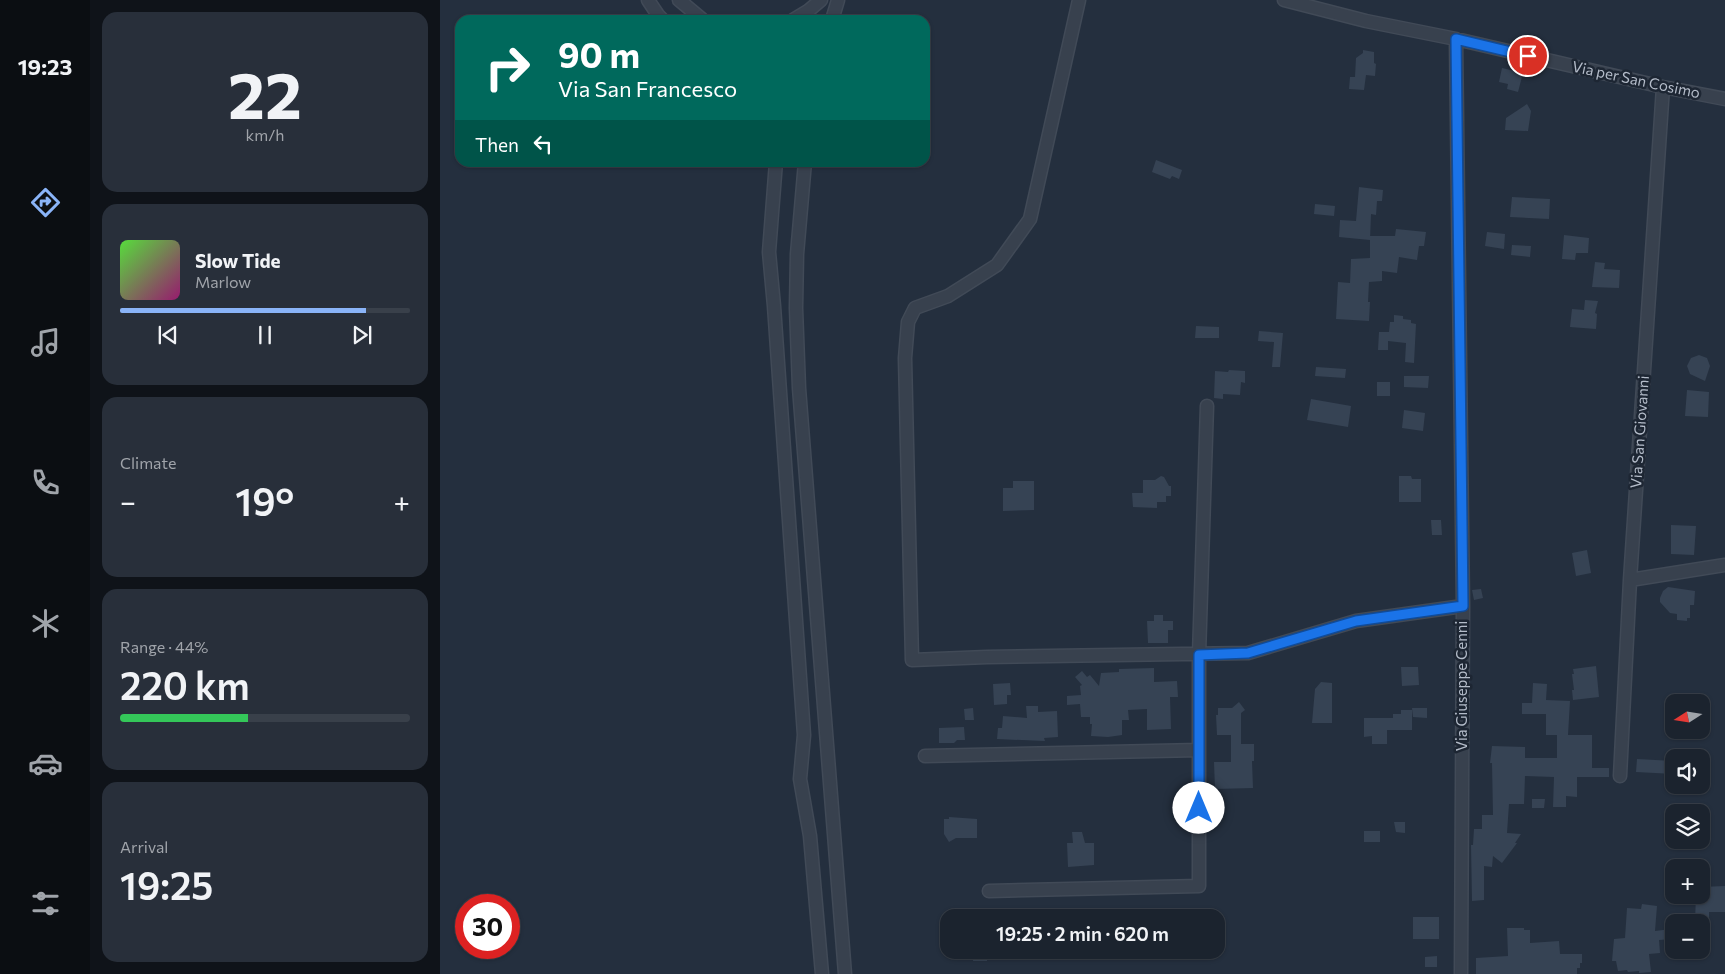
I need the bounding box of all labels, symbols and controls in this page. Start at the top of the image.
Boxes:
text: 90 m [558,32,640,75]
icon: right [475,35,540,100]
pin [1507,35,1549,77]
icon: arrive [1514,42,1542,70]
text: 19:23 [18,53,72,80]
text: 22 [228,53,302,132]
street label: Via per San Cosimo [1571,57,1702,101]
text: Via San Francesco [558,75,737,102]
text: km/h [246,125,284,144]
icon: left [529,130,557,158]
text: Then [475,133,519,156]
icon: directions [28,185,63,220]
text: Slow Tide [195,249,281,272]
text: Marlow [195,272,251,291]
icon: previous [154,321,182,349]
icon: pause [251,321,279,349]
icon: next [348,321,376,349]
icon: music [28,325,63,360]
street label: Via San Giovanni [1626,375,1652,489]
text: Climate [120,453,176,472]
icon: phone [28,465,63,500]
text: 19° [235,477,294,524]
text: − [120,484,136,518]
text: + [394,484,410,518]
icon: climate [28,606,63,641]
street label: Via Giuseppe Cenni [1452,621,1470,751]
text: Range · 44% [120,637,208,656]
text: 220 km [120,661,250,708]
north arrow [1665,694,1710,739]
map controls [1665,694,1710,959]
icon: car [28,746,63,781]
button: sound [1665,749,1710,794]
position arrow [1172,781,1224,833]
button: layers [1665,804,1710,849]
text: Arrival [120,837,168,856]
button: + [1665,859,1710,904]
text: 19:25 [120,861,213,908]
icon: filters [28,886,63,921]
speed limit sign: 30 [455,894,520,959]
button: − [1665,914,1710,959]
text: 19:25 · 2 min · 620 m [996,922,1169,945]

